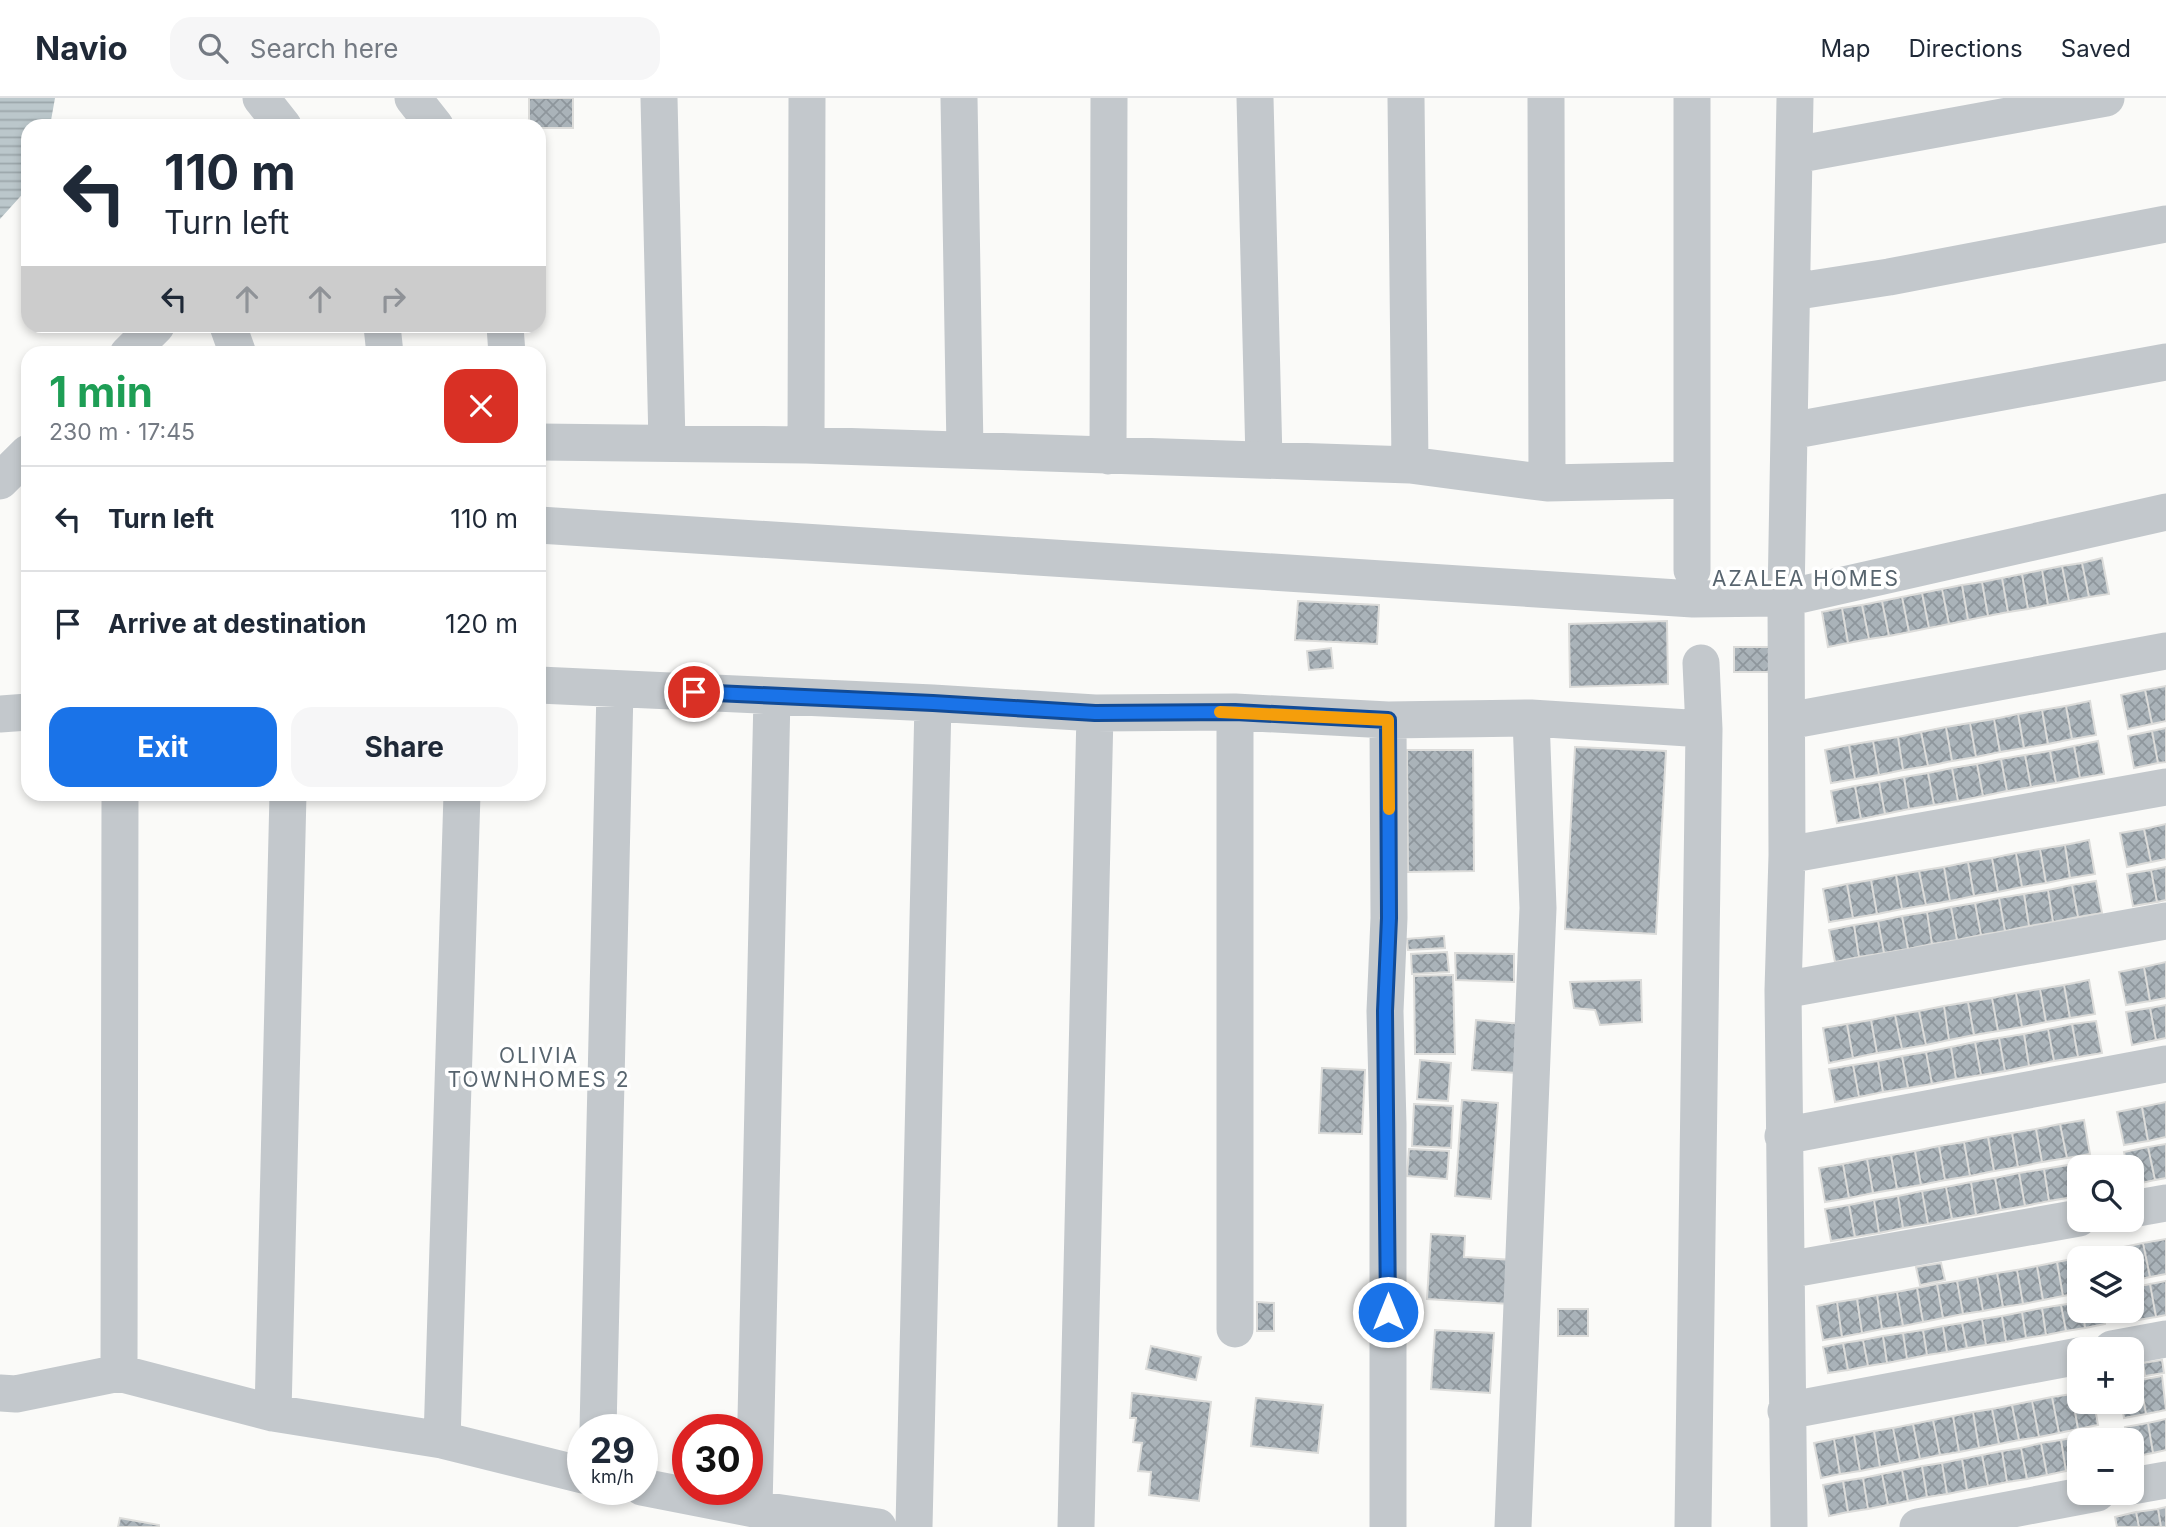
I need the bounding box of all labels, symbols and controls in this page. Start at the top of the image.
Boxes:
search box [170,17,660,80]
text: Navio [35,28,128,68]
icon: search [194,29,232,67]
text: Search here [250,33,398,64]
text: Map [1821,34,1870,63]
text: Directions [1908,34,2023,63]
text: Saved [2061,34,2131,63]
text: 110 m [164,143,296,202]
icon: left [49,147,140,238]
text: Turn left [164,203,289,242]
icon: left [155,280,193,318]
icon: ahead [228,280,266,318]
icon: ahead [301,280,339,318]
icon: right [374,280,412,318]
text: 1 min [49,366,153,417]
button: close [444,369,518,443]
text: 230 m · 17:45 [49,418,195,446]
icon: left [49,500,87,538]
text: Turn left [108,503,214,534]
text: 110 m [450,503,518,534]
district label: AZALEA HOMES [1712,566,1900,591]
icon: arrive [49,605,87,643]
text: Arrive at destination [108,608,367,639]
text: 120 m [445,608,518,639]
pin [664,662,724,722]
icon: arrive [675,673,713,711]
button: Exit [49,707,277,787]
button: Share [291,707,518,787]
district label: OLIVIA TOWNHOMES 2 [448,1043,630,1092]
map controls [2067,1155,2144,1505]
button: search [2067,1155,2144,1232]
button: layers [2067,1246,2144,1323]
position arrow [1351,1275,1425,1349]
button: + [2067,1337,2144,1414]
speed limit sign: 30 [672,1414,763,1505]
button: − [2067,1428,2144,1505]
text: 29 [590,1429,635,1471]
text: km/h [591,1466,634,1487]

